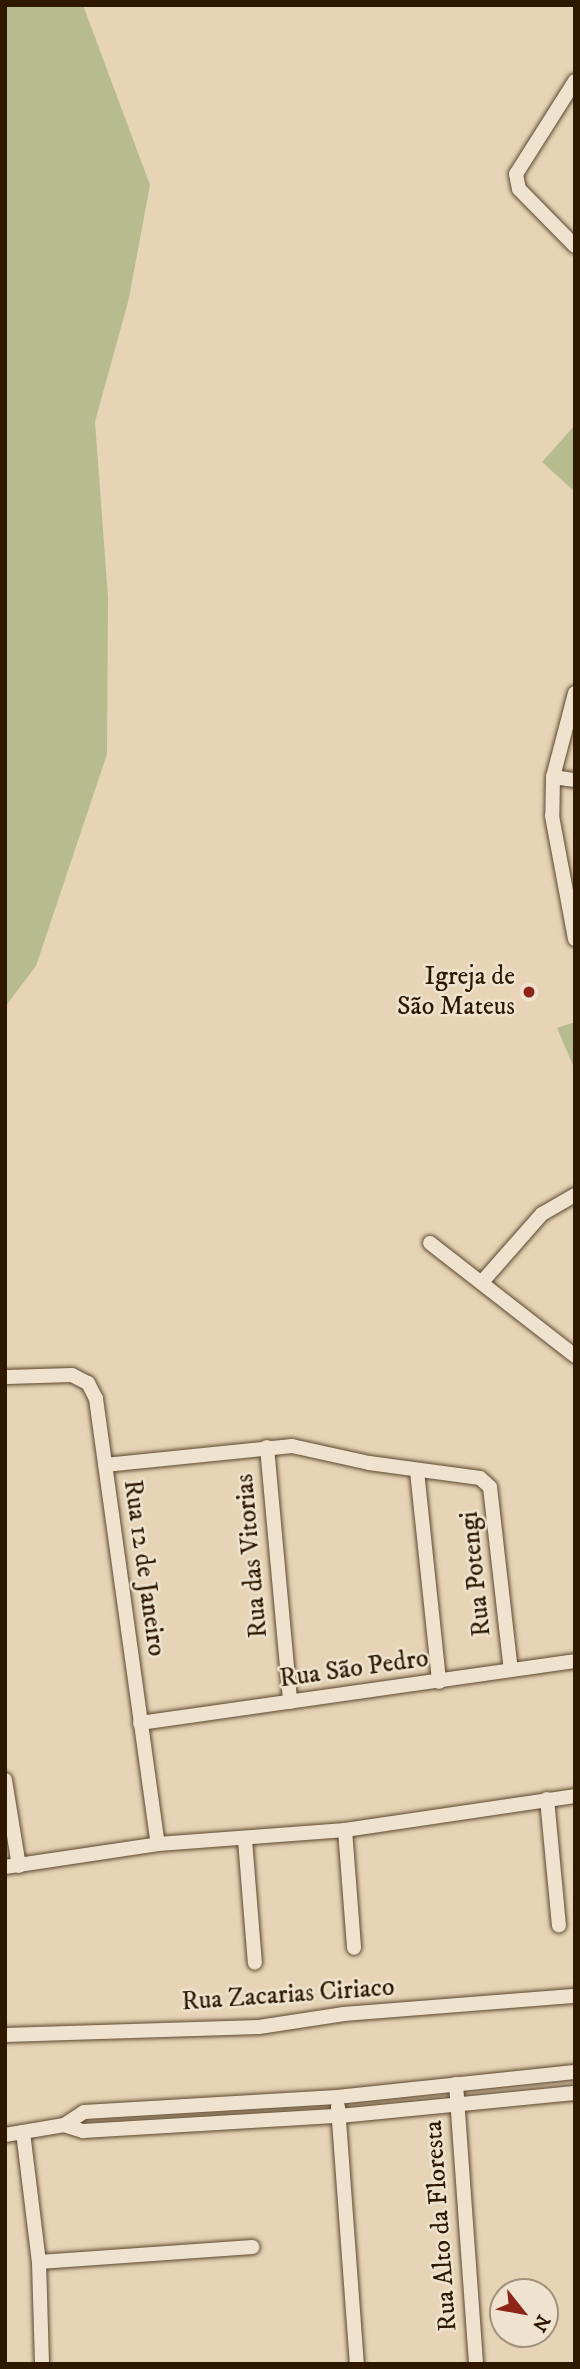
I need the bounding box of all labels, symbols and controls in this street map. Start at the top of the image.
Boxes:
place label: Igreja de São Mateus [397,961,515,1023]
marker: Igreja de São Mateus [521,984,537,1000]
street label: Rua das Vitorias [229,1473,275,1639]
street label: Rua 12 de Janeiro [116,1478,172,1658]
street label: Rua Potengi [454,1510,498,1638]
street label: Rua São Pedro [277,1643,431,1695]
street label: Rua Zacarias Ciriaco [181,1972,395,2018]
street label: Rua Alto da Floresta [418,2119,464,2333]
north arrow [489,2278,559,2348]
text: N [527,2310,555,2336]

